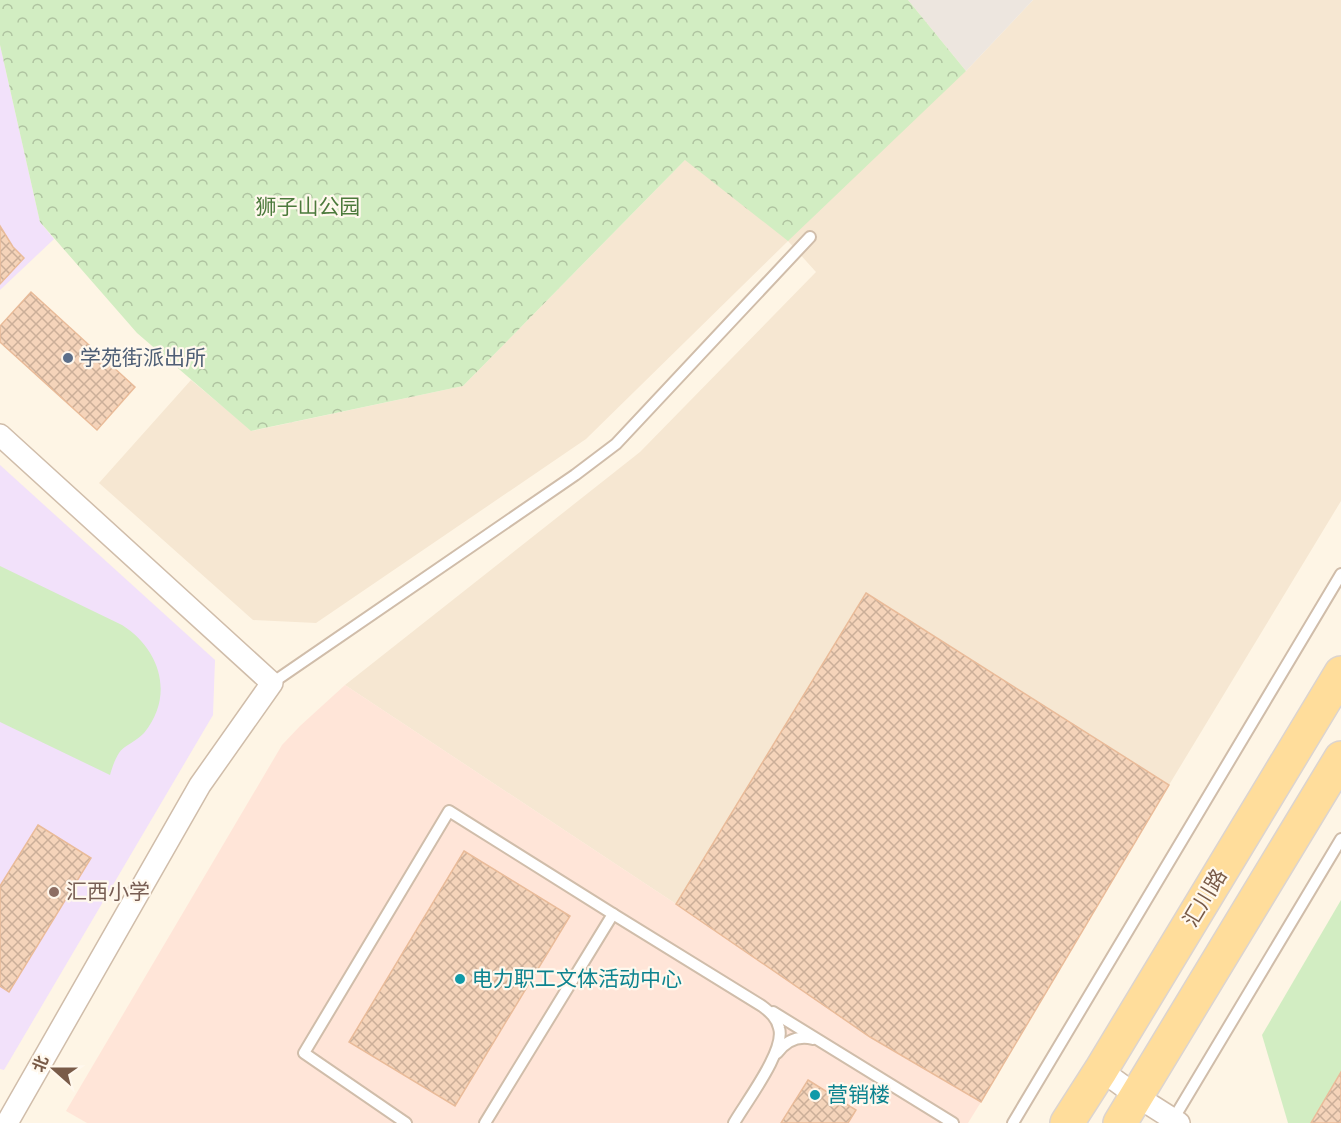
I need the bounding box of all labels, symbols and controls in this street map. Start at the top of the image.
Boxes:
park label: 狮子山公园 [256,194,361,220]
place label: 学苑街派出所 [80,345,206,371]
marker: 学苑街派出所 [61,351,75,365]
street label: 汇川路 [1178,864,1232,932]
place label: 汇西小学 [66,879,150,905]
marker: 汇西小学 [47,885,61,899]
place label: 电力职工文体活动中心 [472,966,682,992]
marker: 电力职工文体活动中心 [453,972,467,986]
north arrow [24,1039,84,1099]
text: 北 [29,1053,52,1075]
place label: 营销楼 [827,1082,890,1108]
marker: 营销楼 [808,1088,822,1102]

